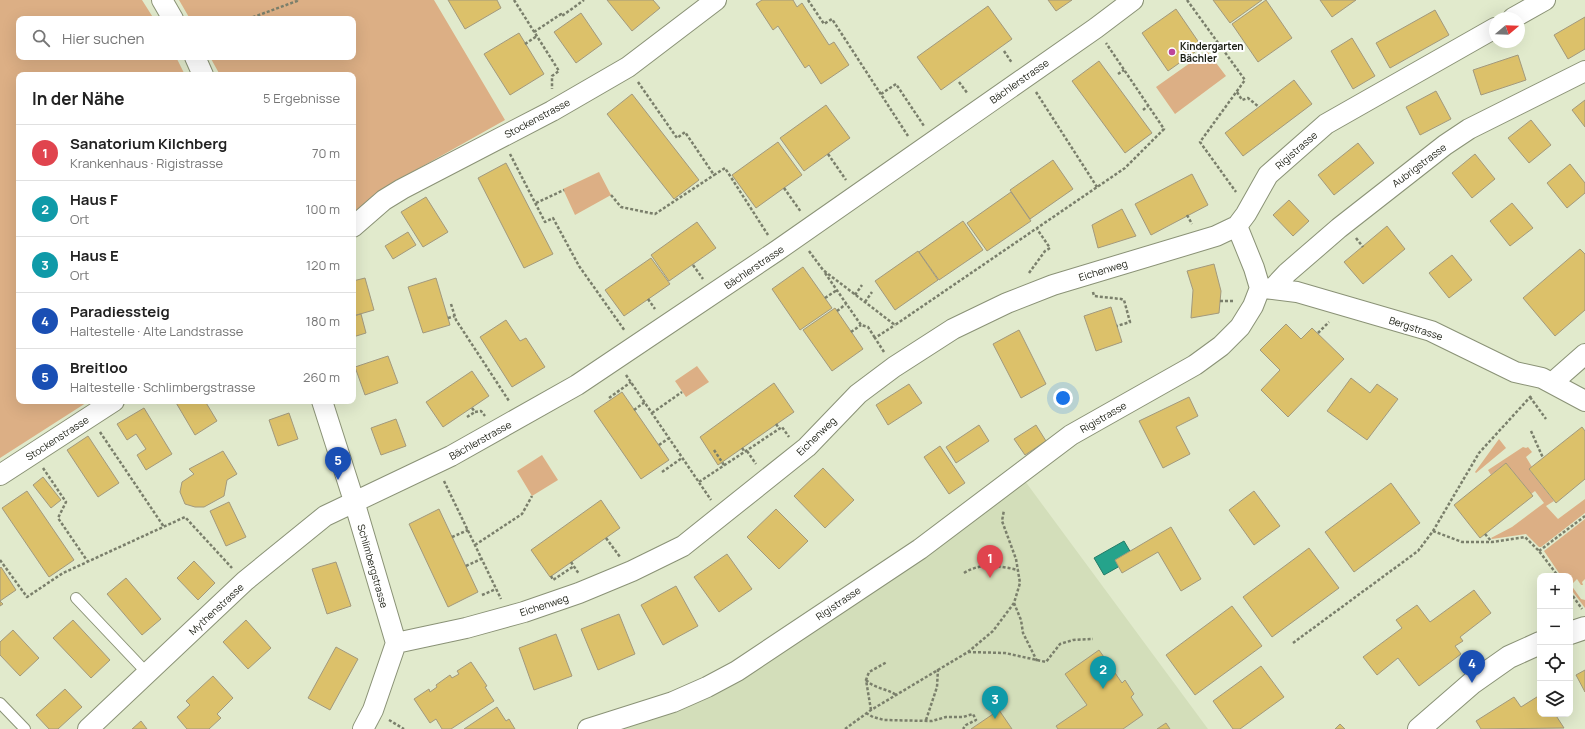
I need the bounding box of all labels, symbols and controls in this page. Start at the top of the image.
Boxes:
north arrow [1489,12,1525,48]
search box [16,16,356,60]
icon: search [30,27,52,49]
text: Hier suchen [62,28,144,49]
place label: Kindergarten Bächler [1180,39,1244,65]
marker: Kindergarten Bächler [1167,47,1177,57]
street label: Bächlerstrasse [987,55,1052,107]
text: In der Nähe [32,87,125,110]
text: 5 Ergebnisse [263,89,340,107]
street label: Stockenstrasse [502,95,572,141]
street label: Rigistrasse [1272,128,1320,172]
text: Sanatorium Kilchberg [70,133,227,154]
street label: Aubrigstrasse [1389,140,1449,190]
text: 1 [42,144,48,162]
text: 70 m [312,144,340,162]
text: Krankenhaus · Rigistrasse [70,154,223,172]
text: Haus F [70,189,118,210]
text: 2 [41,200,49,218]
text: 100 m [305,200,340,218]
text: Ort [70,210,89,228]
street label: Bächlerstrasse [721,242,787,292]
text: Haus E [70,245,119,266]
text: 3 [41,256,49,274]
text: 120 m [306,256,340,274]
street label: Eichenweg [1077,256,1129,284]
text: Ort [70,266,89,284]
text: Paradiessteig [70,301,170,322]
text: 4 [41,312,49,330]
text: 180 m [306,312,340,330]
street label: Bergstrasse [1387,313,1445,343]
text: Haltestelle · Alte Landstrasse [70,322,243,340]
text: Breitloo [70,357,128,378]
text: 5 [41,368,49,386]
text: 260 m [303,368,340,386]
text: Haltestelle · Schlimbergstrasse [70,378,255,396]
your location [1053,388,1073,408]
street label: Rigistrasse [1077,398,1129,436]
street label: Stockenstrasse [23,412,91,464]
street label: Eichenweg [793,413,839,459]
street label: Bächlerstrasse [446,417,514,463]
pin: 5 [325,447,351,480]
street label: Schlimbergstrasse [354,523,392,610]
pin: 1 [977,545,1003,578]
map controls [1537,573,1573,717]
button: + [1537,573,1573,609]
street label: Mythenstrasse [186,580,247,638]
street label: Rigistrasse [813,583,863,623]
street label: Eichenweg [518,591,570,619]
button: − [1537,609,1573,645]
button: locate [1537,645,1573,681]
pin: 4 [1459,650,1485,683]
pin: 2 [1090,656,1116,689]
button: layers [1537,681,1573,717]
pin: 3 [982,686,1008,719]

